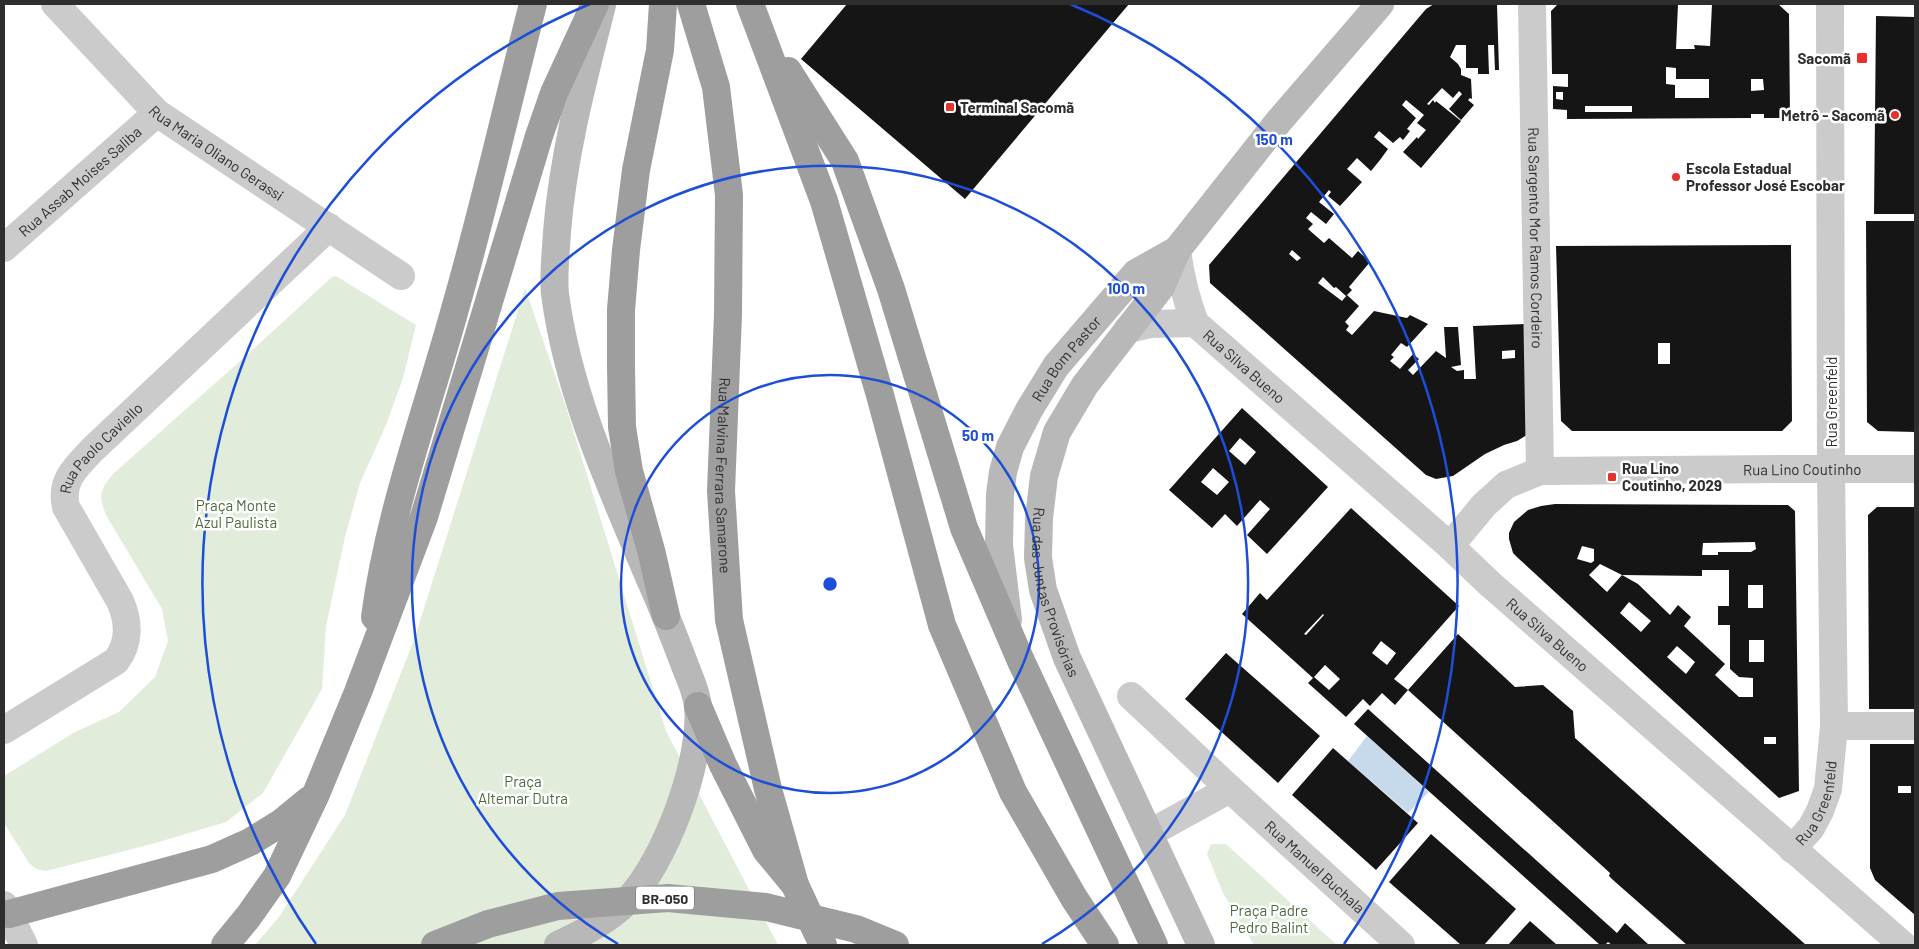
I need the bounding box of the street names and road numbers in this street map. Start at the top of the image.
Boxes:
street label: Rua Maria Oliano Gerassi [145,101,287,204]
street label: Rua Assab Moises Saliba [15,122,145,240]
street label: Rua Sargento Mor Ramos Cordeiro [1525,127,1547,349]
street label: Rua Bom Pastor [1028,311,1105,405]
street label: Rua Silva Bueno [1200,326,1289,407]
street label: Rua Greenfeld [1822,357,1840,447]
street label: Rua Malvina Ferrara Samarone [712,377,735,574]
street label: Rua Paolo Caviello [56,399,146,495]
street label: Rua Lino Coutinho [1743,460,1861,478]
street label: Rua das Juntas Provisórias [1029,506,1083,680]
street label: Rua Silva Bueno [1503,594,1592,675]
street label: Rua Greenfeld [1791,760,1840,849]
street label: Rua Manuel Buchala [1261,817,1369,917]
road number: BR-050 [636,886,694,910]

